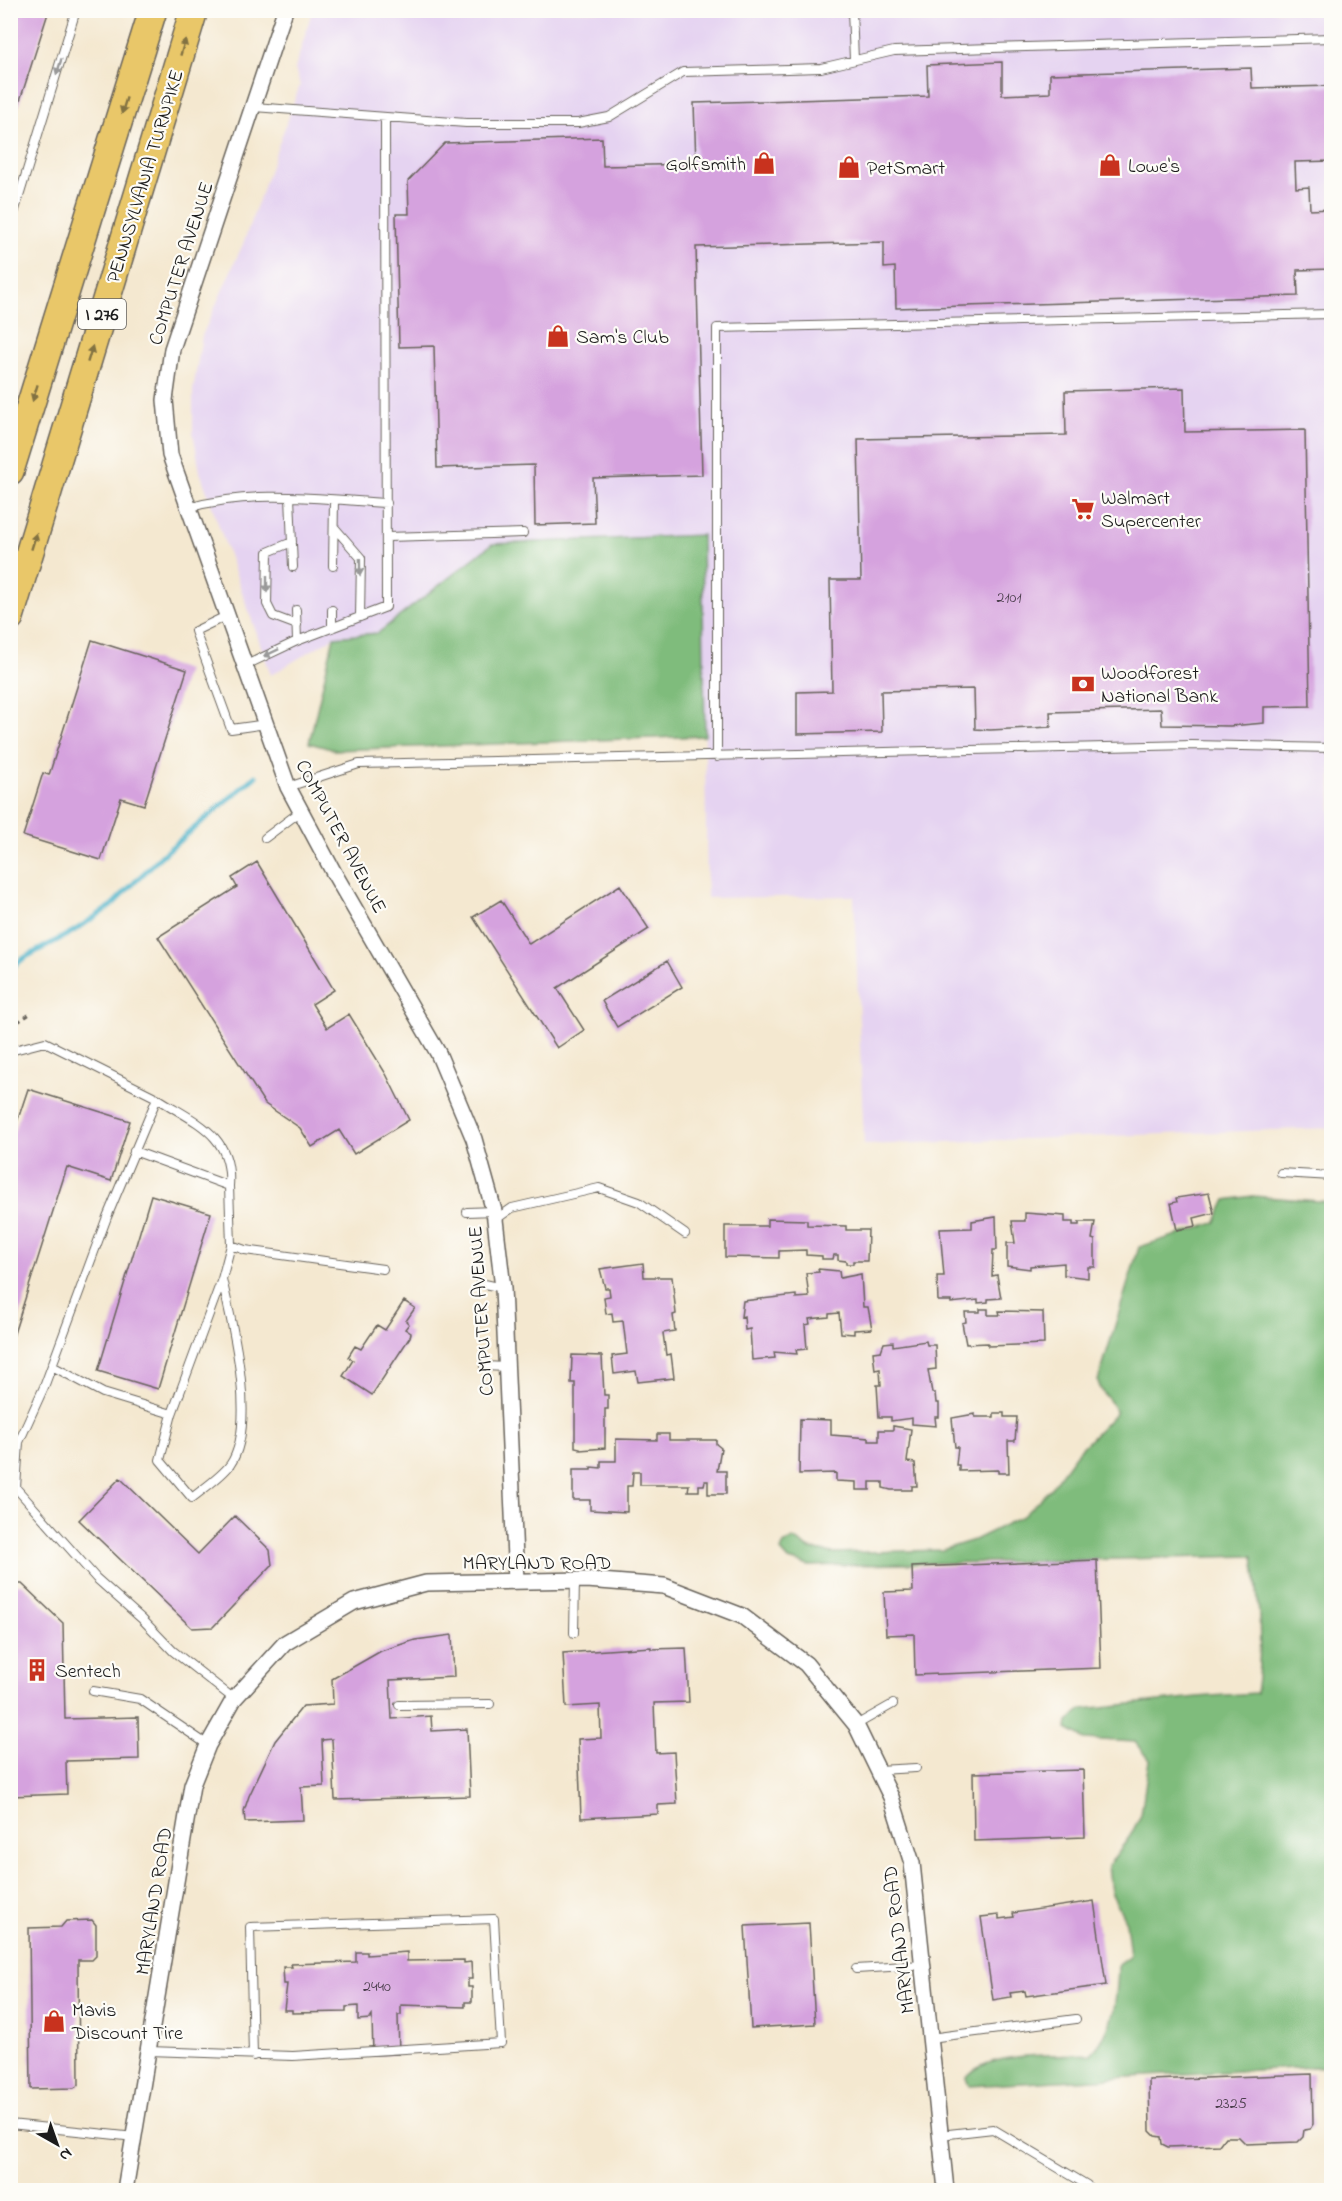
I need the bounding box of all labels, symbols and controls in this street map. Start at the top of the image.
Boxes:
one-way arrow [179,38,188,56]
one-way arrow [54,58,63,76]
street label: PENNSYLVANIA TURNPIKE [100,66,193,287]
one-way arrow [118,98,128,116]
shop icon: Golfsmith [751,150,777,176]
place label: Golfsmith [666,151,746,180]
shop icon: Lowe's [1097,152,1123,178]
place label: Lowe's [1128,153,1180,182]
shop icon: PetSmart [836,154,862,180]
place label: PetSmart [867,155,945,184]
street label: COMPUTER AVENUE [142,178,222,349]
road number: I 276 [78,299,126,329]
shop icon: Sam's Club [545,323,571,349]
place label: Sam's Club [576,324,669,353]
one-way arrow [86,345,95,363]
one-way arrow [30,384,39,402]
place label: Walmart Supercenter [1101,485,1202,537]
supermarket icon: Walmart Supercenter [1070,496,1096,522]
one-way arrow [30,532,39,550]
one-way arrow [356,558,365,577]
one-way arrow [262,574,272,593]
house number: 2101 [996,586,1022,610]
one-way arrow [262,649,279,658]
place label: Woodforest National Bank [1101,660,1218,712]
bank icon: Woodforest National Bank [1070,671,1096,697]
street label: COMPUTER AVENUE [287,755,393,919]
street label: COMPUTER AVENUE [462,1225,503,1397]
street label: MARYLAND ROAD [463,1550,612,1579]
building icon: Sentech [24,1657,50,1683]
place label: Sentech [55,1658,121,1687]
street label: MARYLAND ROAD [129,1826,181,1977]
street label: MARYLAND ROAD [877,1864,924,2015]
house number: 2440 [363,1975,391,1999]
place label: Mavis Discount Tire [71,1997,183,2049]
shop icon: Mavis Discount Tire [41,2008,67,2034]
house number: 2325 [1215,2092,1247,2116]
north arrow [27,2114,87,2174]
text: N [53,2141,77,2167]

